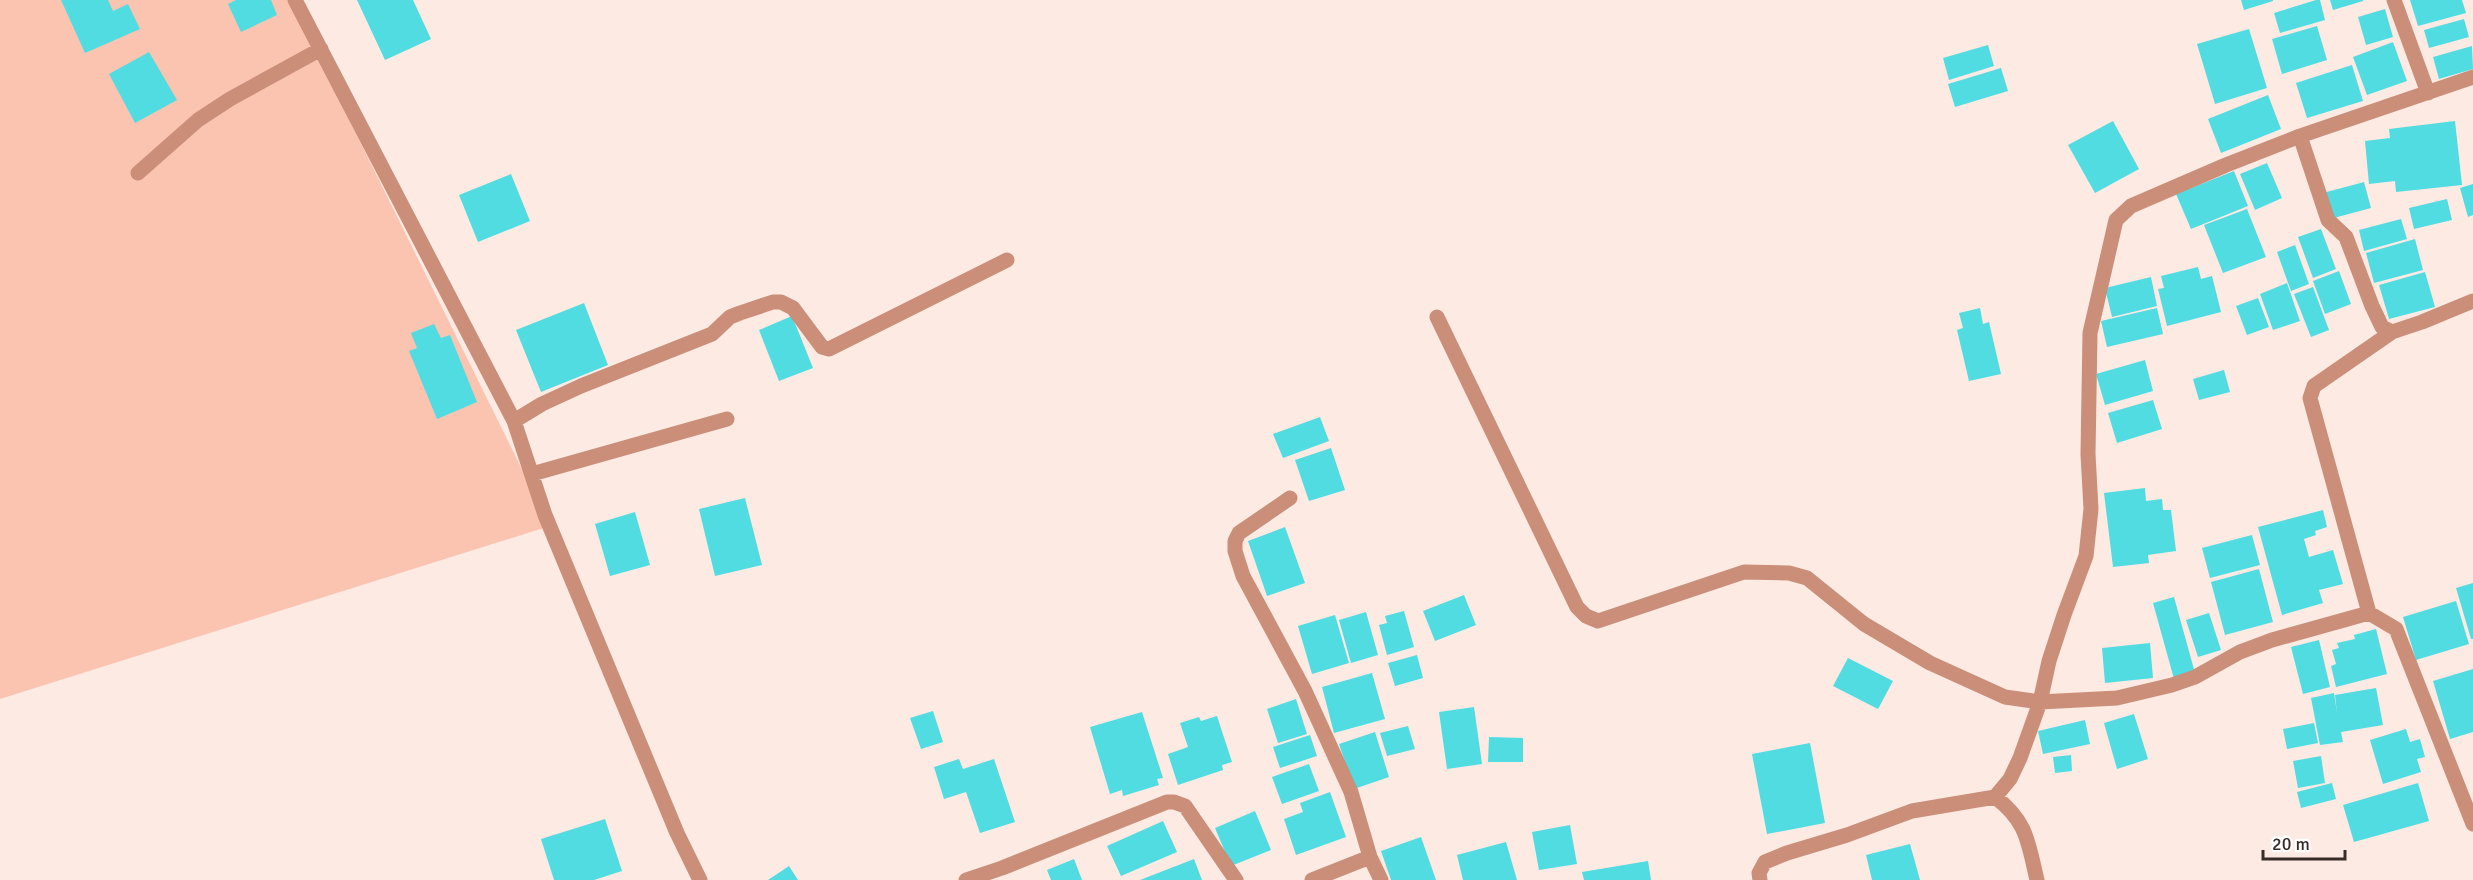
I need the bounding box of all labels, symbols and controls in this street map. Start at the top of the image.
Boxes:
scale bar [2263,823,2346,861]
text: 20 m [2272,833,2310,855]

